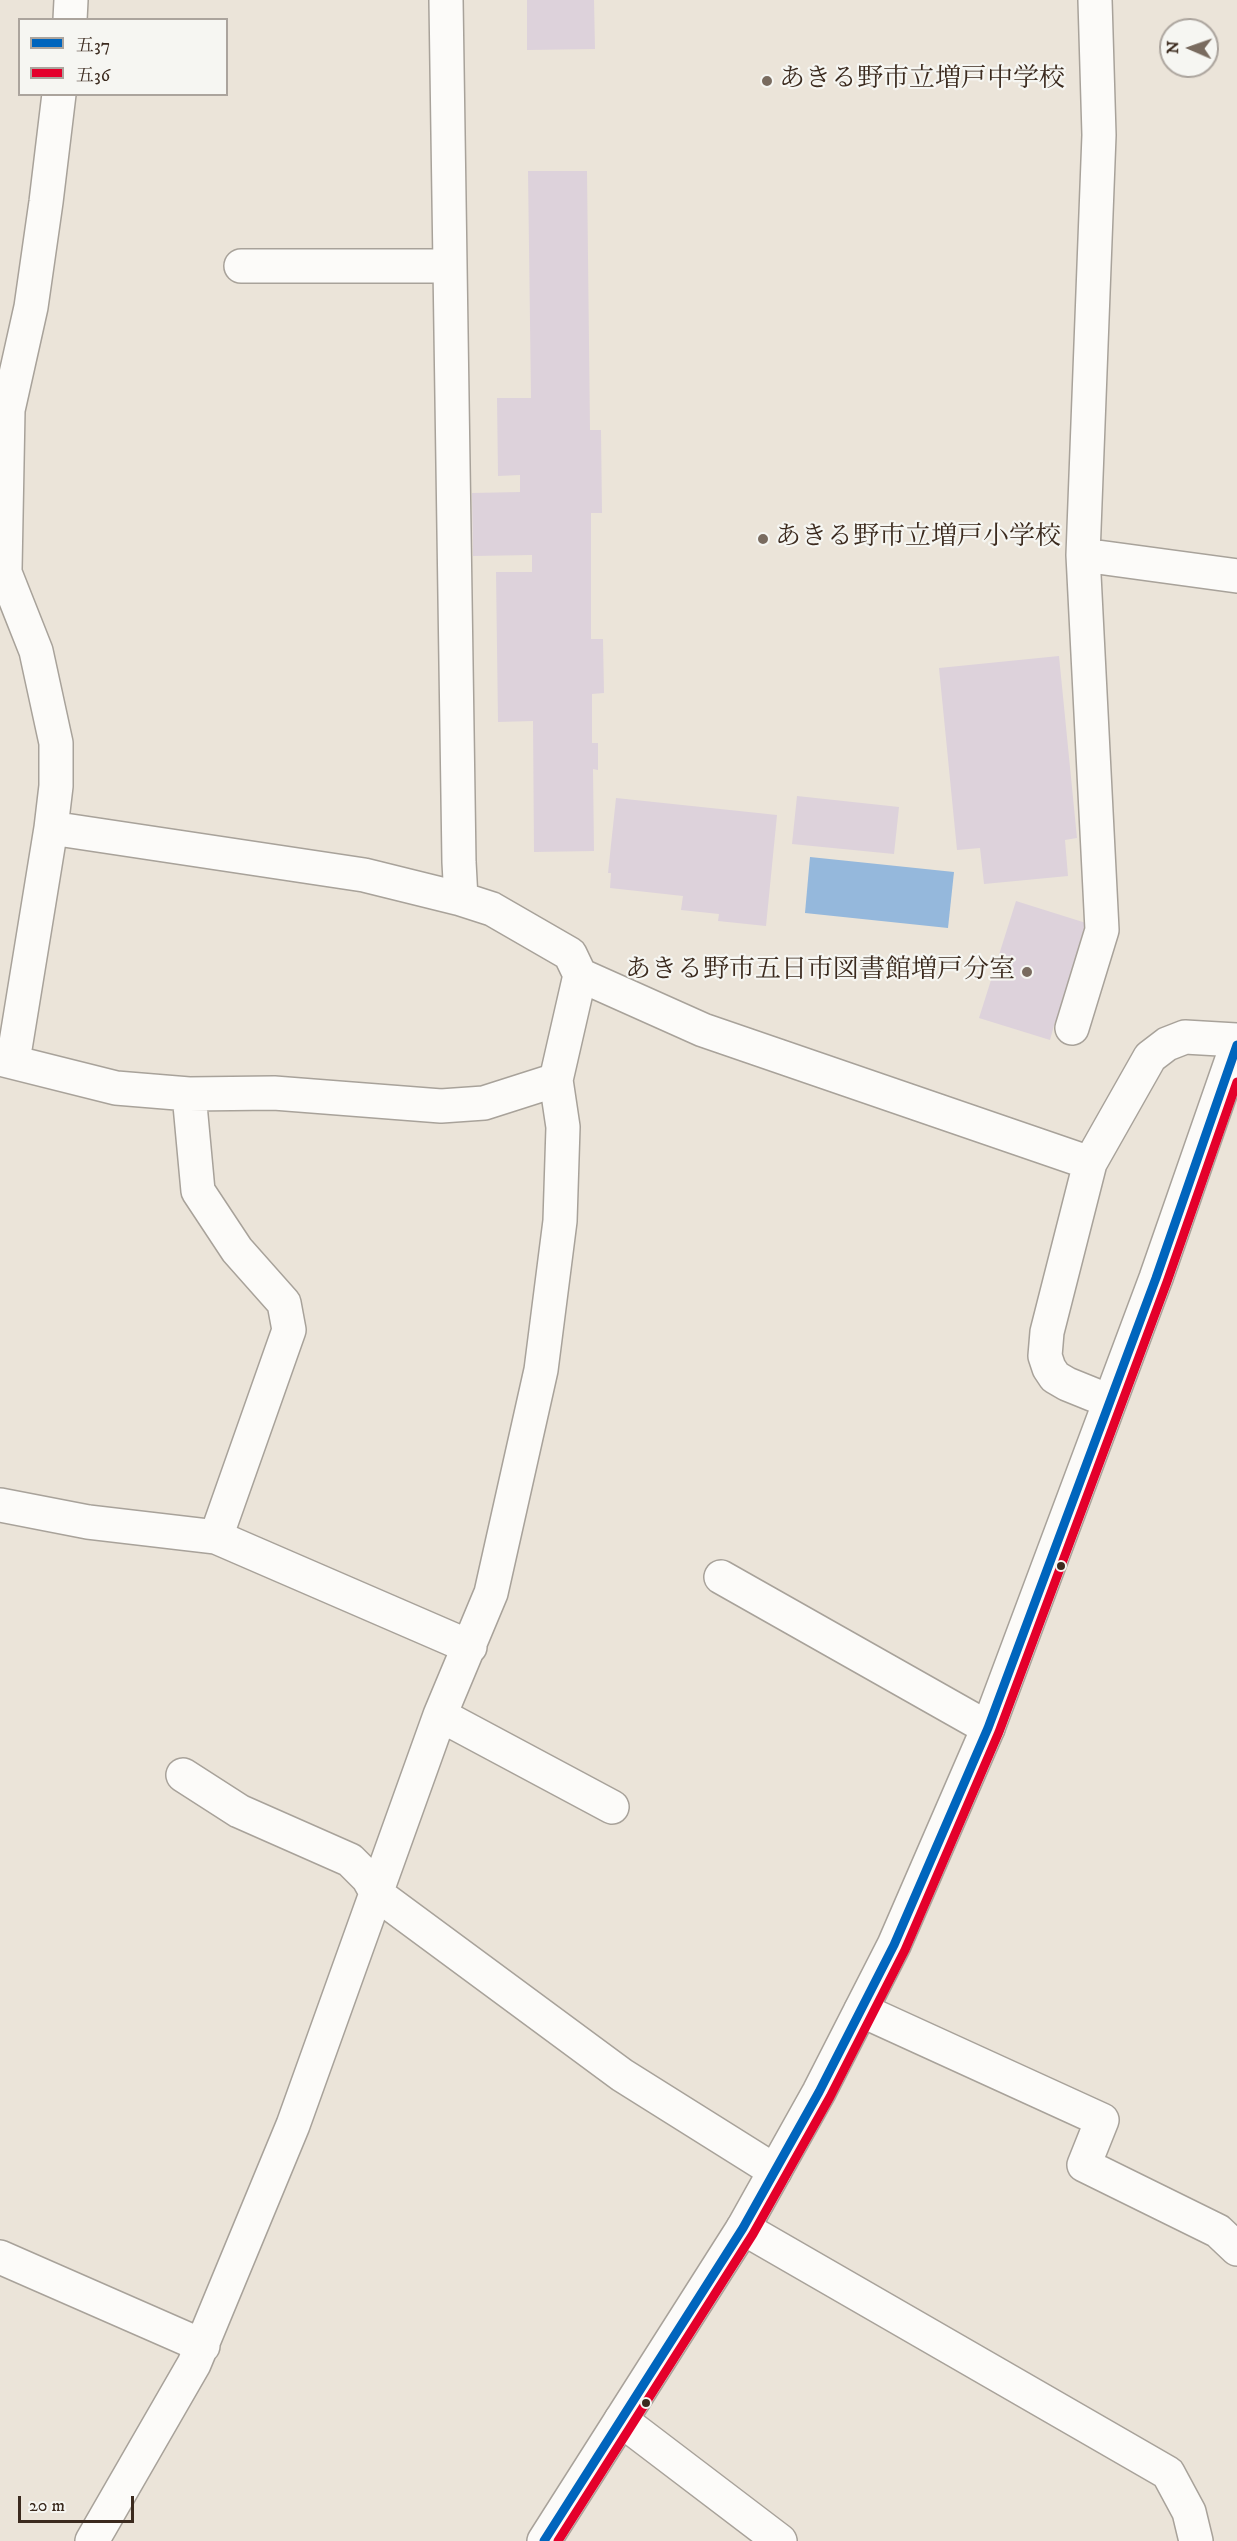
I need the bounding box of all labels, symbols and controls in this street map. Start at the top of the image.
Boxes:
legend [18,18,228,96]
north arrow [1159,18,1219,78]
text: 五37 [76,35,110,57]
text: N [1163,41,1183,54]
text: 五36 [76,65,110,87]
place label: あきる野市立増戸中学校 [779,65,1065,97]
marker: あきる野市立増戸中学校 [760,74,774,88]
place label: あきる野市立増戸小学校 [775,523,1061,555]
marker: あきる野市立増戸小学校 [756,532,770,546]
place label: あきる野市五日市図書館増戸分室 [625,956,1015,988]
marker: あきる野市五日市図書館増戸分室 [1020,965,1034,979]
unlabelled marker [1055,1560,1067,1572]
unlabelled marker [640,2397,652,2409]
scale bar [21,2484,136,2522]
text: 20 m [29,2495,65,2517]

